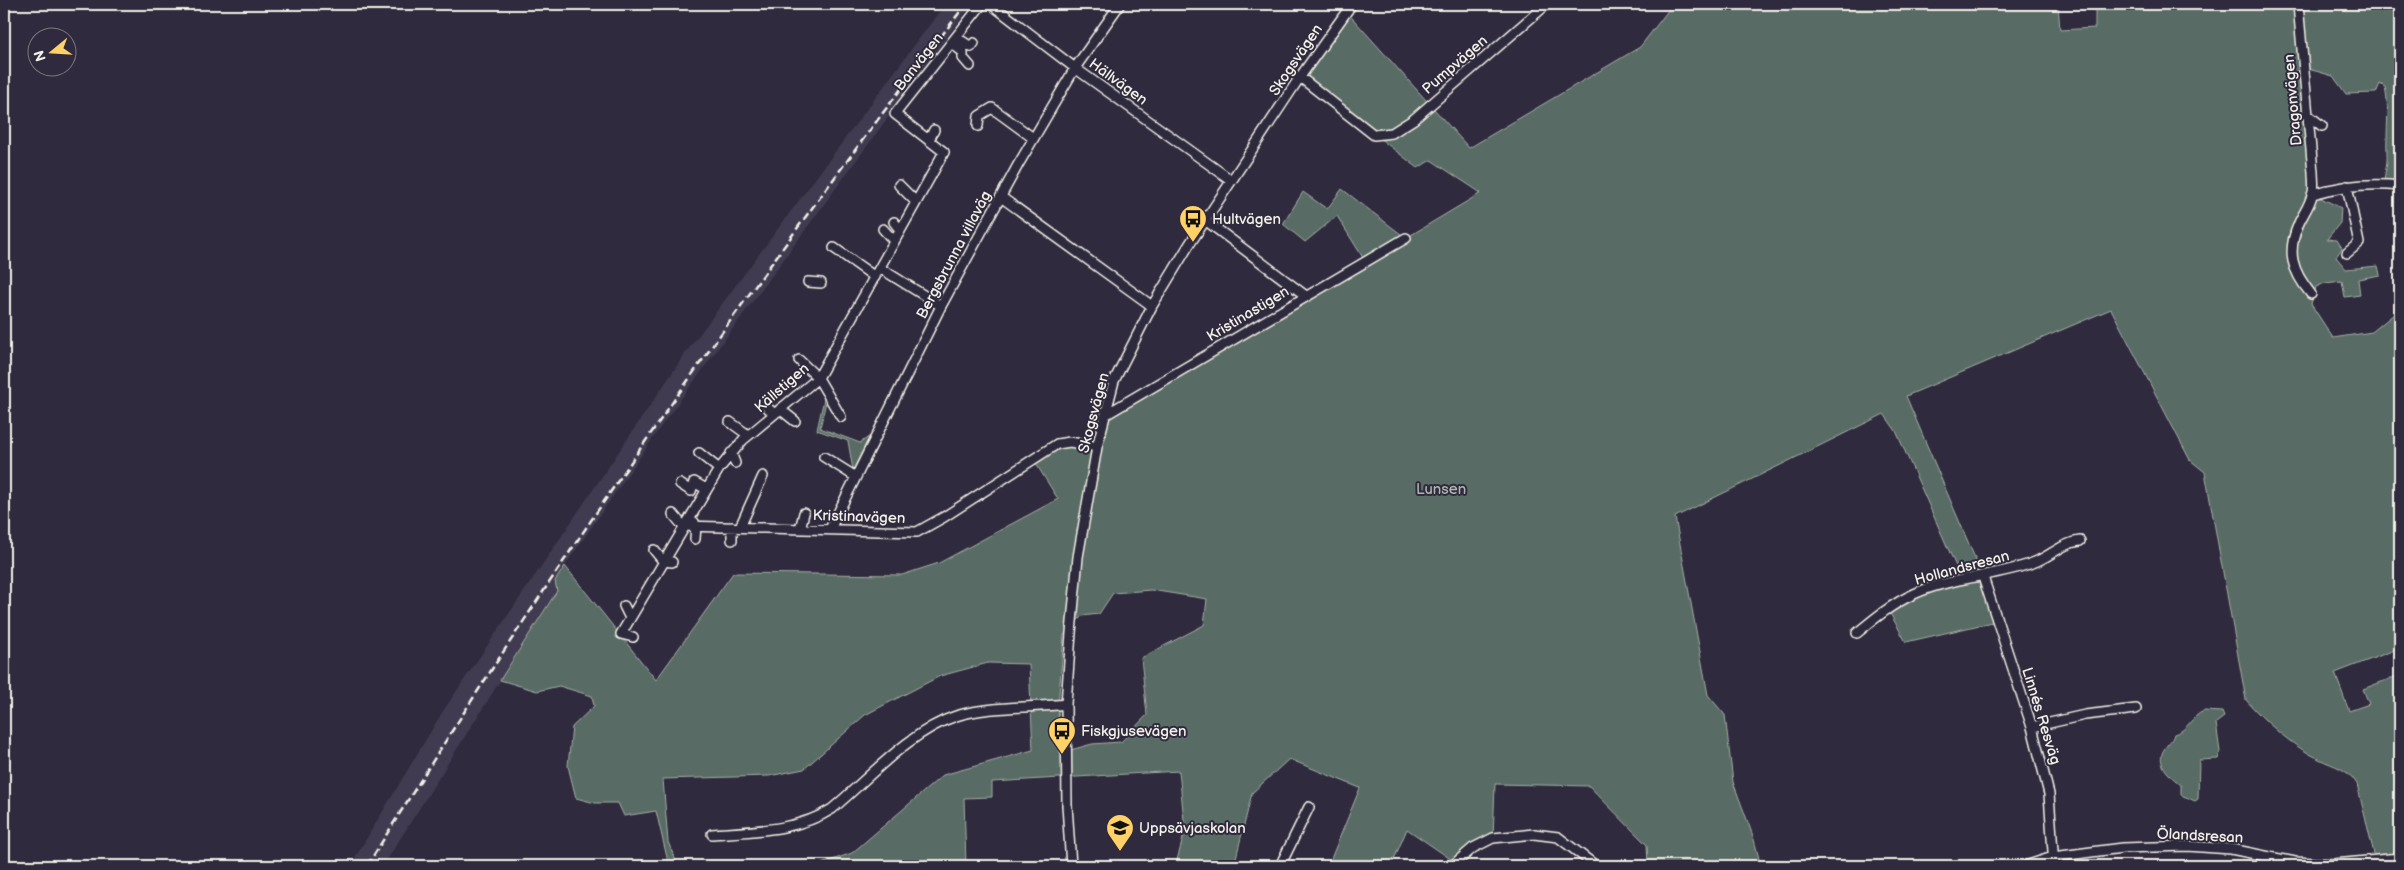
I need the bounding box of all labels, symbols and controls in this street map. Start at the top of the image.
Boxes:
street label: Skogsvägen [1265,21,1327,99]
north arrow [28,28,78,78]
street label: Banvägen [890,29,948,95]
street label: Pumpvägen [1418,31,1492,99]
text: N [30,48,50,63]
street label: Dragonvägen [2280,53,2306,147]
street label: Hällvägen [1085,54,1151,110]
street label: Bergsbrunna villaväg [912,188,996,322]
bus stop icon: Hultvägen [1178,204,1208,243]
place label: Hultvägen [1212,210,1281,229]
street label: Kristinastigen [1203,282,1293,346]
street label: Källstigen [751,359,813,417]
street label: Skogsvägen [1074,371,1114,455]
park label: Lunsen [1416,480,1466,499]
street label: Kristinavägen [812,506,906,528]
street label: Hollandsresan [1912,546,2012,590]
street label: Linnés Resväg [2017,665,2065,767]
bus stop icon: Fiskgjusevägen [1047,716,1077,755]
place label: Fiskgjusevägen [1081,722,1186,741]
school or university icon: Uppsävjaskolan [1105,813,1135,852]
place label: Uppsävjaskolan [1139,819,1246,838]
street label: Ölandsresan [2156,824,2244,848]

